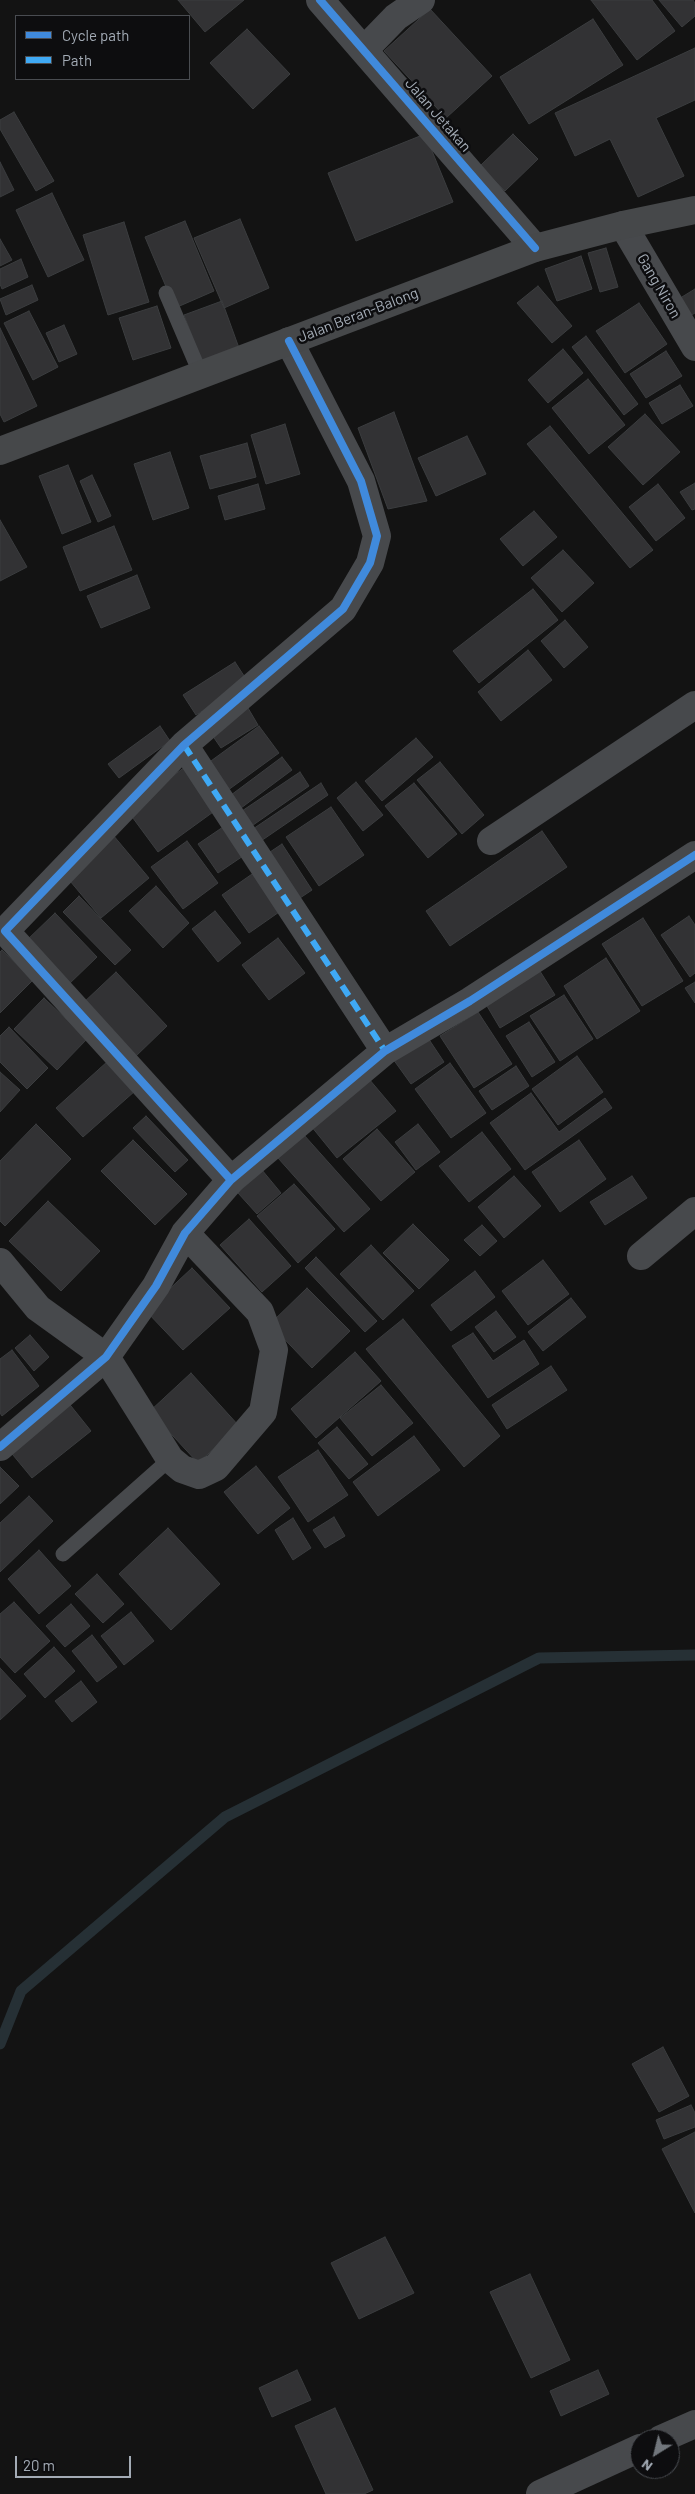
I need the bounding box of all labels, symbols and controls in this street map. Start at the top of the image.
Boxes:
legend [15,15,190,80]
text: Cycle path [62,26,129,44]
text: Path [62,51,92,69]
street label: Jalan Jetakan [401,75,475,155]
street label: Gang Niron [633,251,685,321]
street label: Jalan Beran-Balong [295,284,421,346]
north arrow [630,2429,680,2479]
scale bar [18,2446,134,2478]
text: 20 m [23,2456,55,2474]
text: N [638,2456,655,2475]

